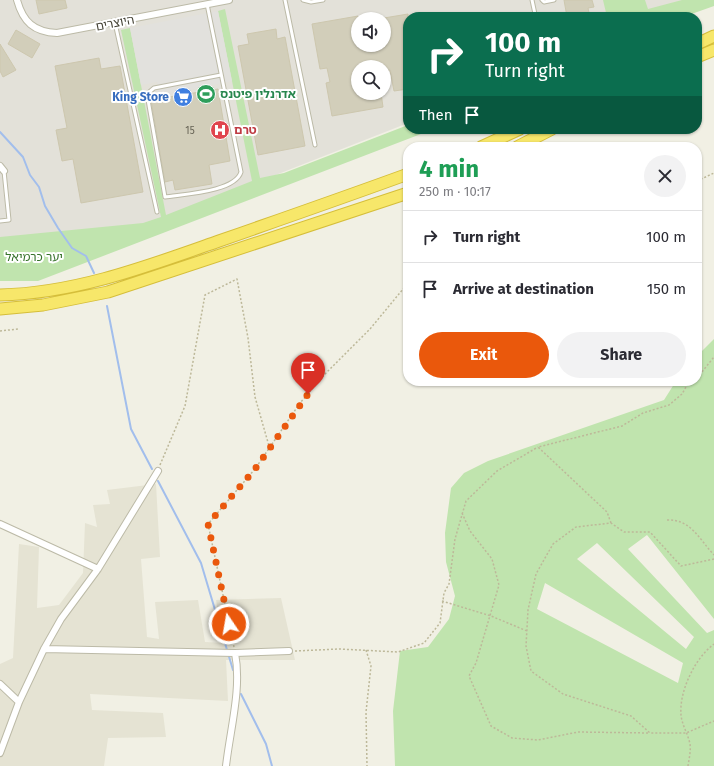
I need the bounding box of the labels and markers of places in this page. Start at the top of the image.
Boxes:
sports icon: אדרנלין פיטנס [195,83,217,105]
supermarket icon: King Store [172,86,194,108]
place label: אדרנלין פיטנס [220,87,296,101]
place label: King Store [112,90,169,104]
hospital icon: טרם [209,119,231,141]
place label: טרם [234,123,257,137]
pin [291,353,325,394]

